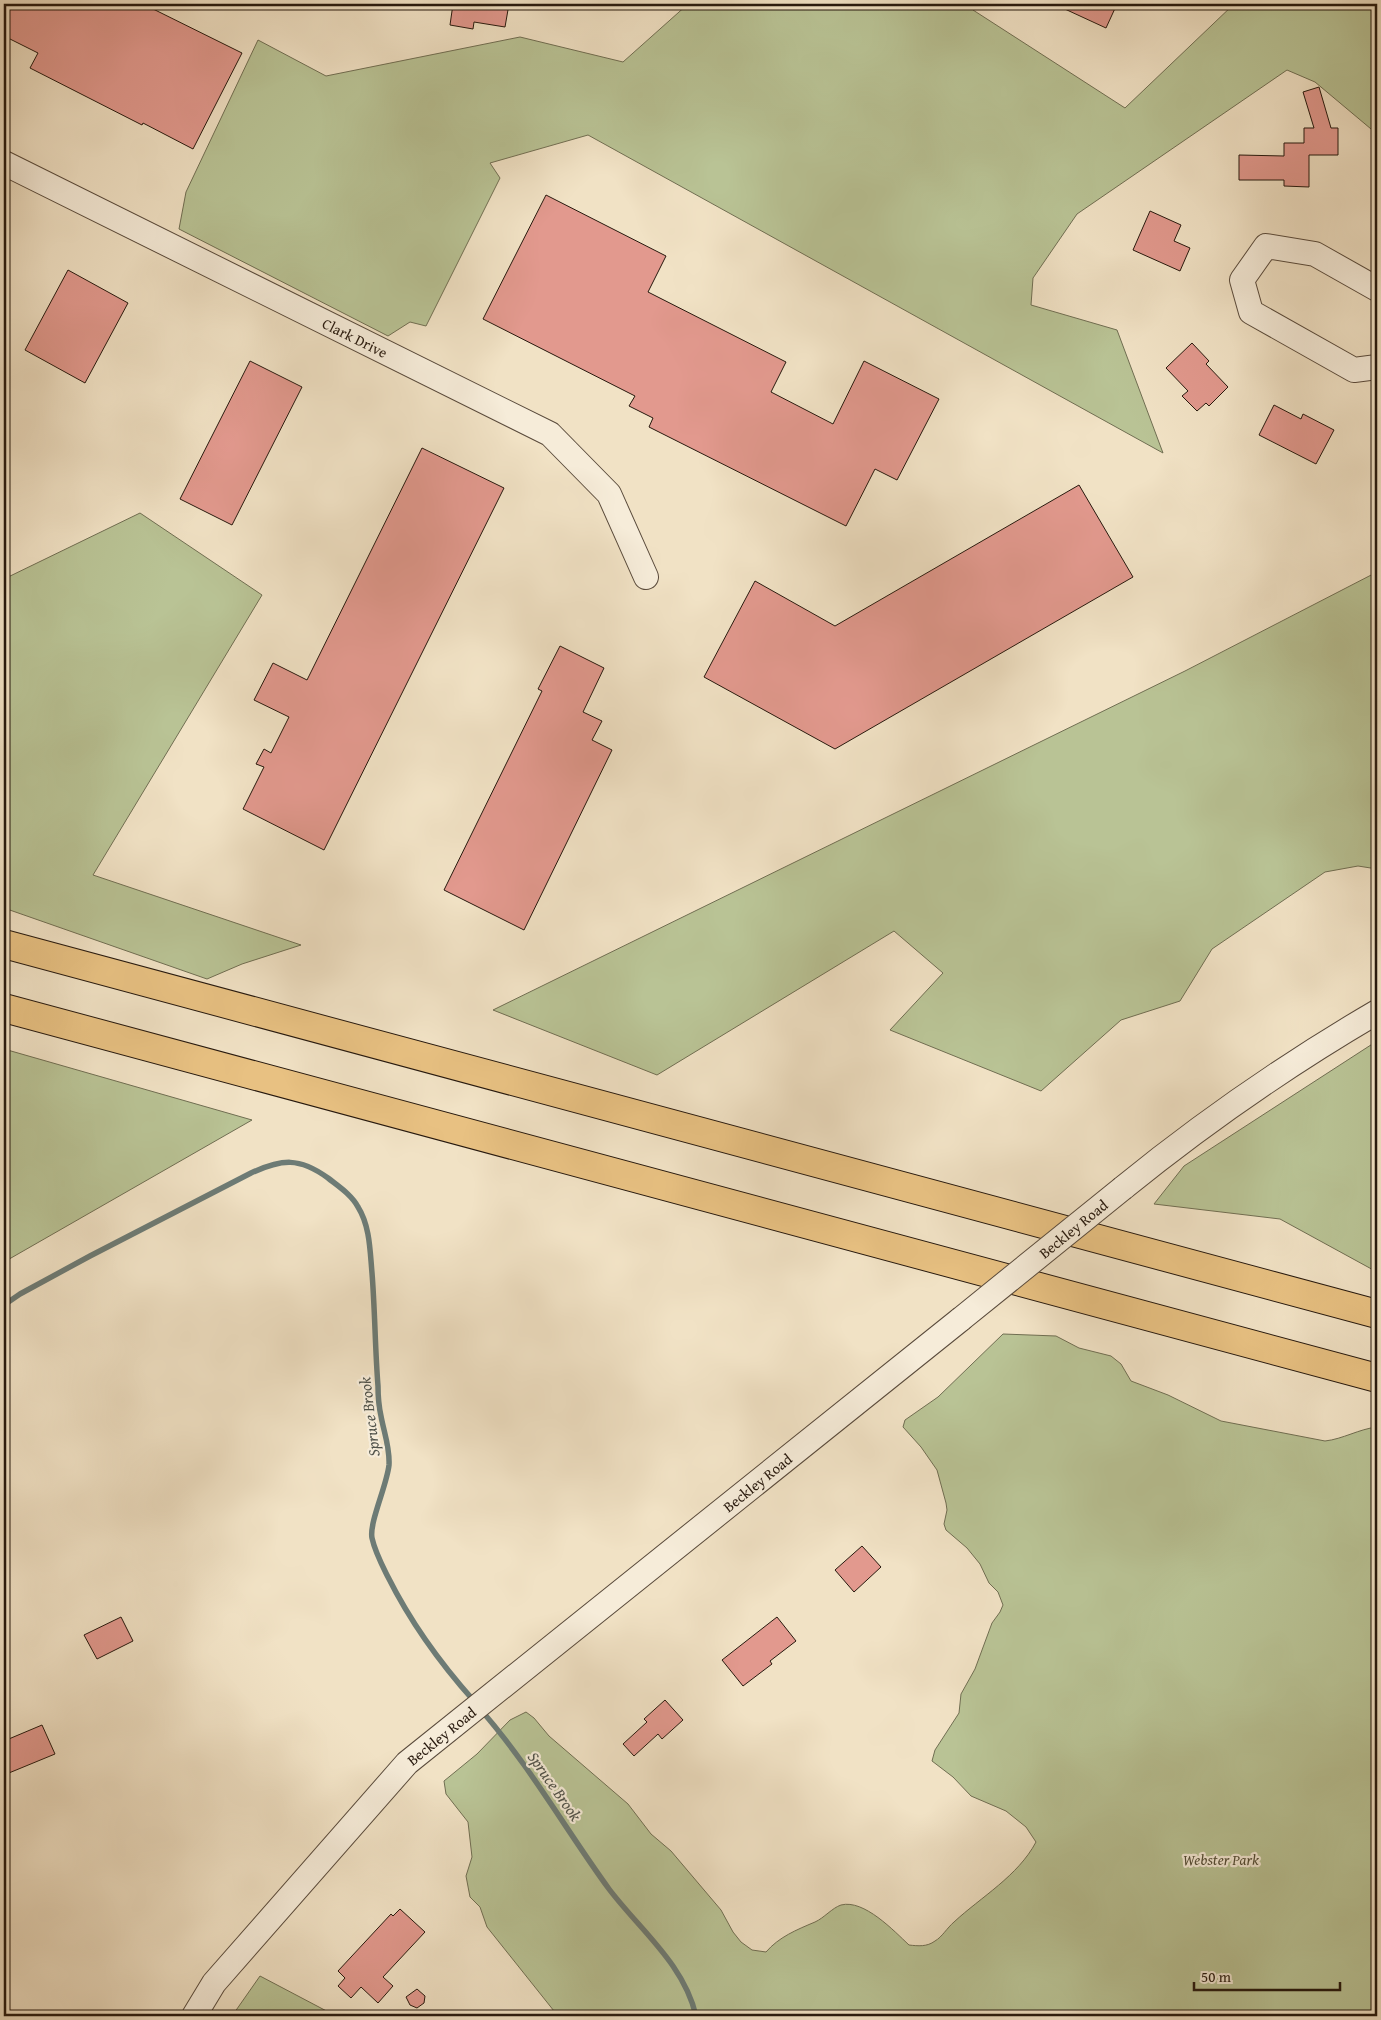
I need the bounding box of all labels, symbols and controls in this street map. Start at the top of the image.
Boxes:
street label: Clark Drive [319,312,391,362]
street label: Beckley Road [1034,1194,1112,1263]
water label: Spruce Brook [352,1375,386,1458]
street label: Beckley Road [718,1448,796,1517]
street label: Beckley Road [402,1701,480,1770]
water label: Spruce Brook [522,1746,588,1826]
park label: Webster Park [1183,1849,1259,1870]
scale bar [1194,1960,1340,1992]
text: 50 m [1201,1966,1232,1987]

